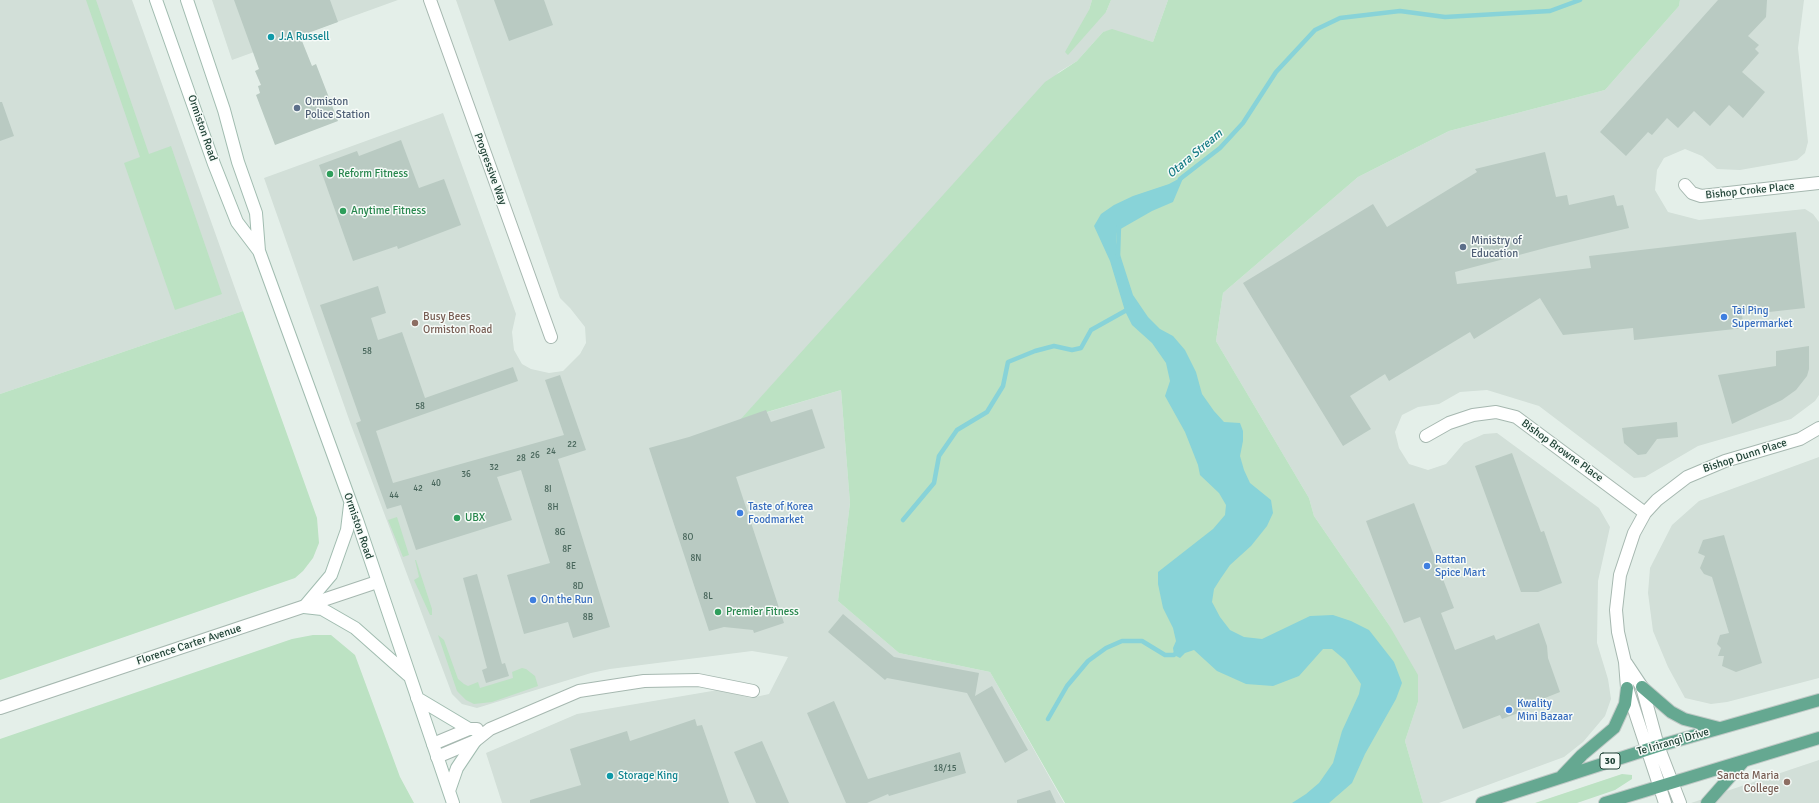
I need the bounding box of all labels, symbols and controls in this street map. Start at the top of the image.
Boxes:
place label: J.A Russell [279,30,330,44]
marker: J.A Russell [266,32,276,42]
street label: Ormiston Road [184,93,220,163]
place label: Ormiston Police Station [305,95,370,121]
marker: Ormiston Police Station [292,103,302,113]
water label: Otara Stream [1164,127,1226,181]
street label: Progressive Way [471,131,509,207]
place label: Reform Fitness [338,167,408,181]
marker: Reform Fitness [325,169,335,179]
street label: Bishop Croke Place [1705,180,1795,202]
place label: Anytime Fitness [351,204,426,218]
marker: Anytime Fitness [338,206,348,216]
place label: Ministry of Education [1471,234,1522,260]
marker: Ministry of Education [1458,242,1468,252]
place label: Tai Ping Supermarket [1732,304,1793,330]
place label: Busy Bees Ormiston Road [423,310,492,336]
marker: Tai Ping Supermarket [1719,312,1729,322]
marker: Busy Bees Ormiston Road [410,318,420,328]
house number: 58 [362,347,372,357]
house number: 58 [415,402,425,412]
street label: Bishop Browne Place [1519,417,1605,485]
street label: Bishop Dunn Place [1701,436,1789,476]
house number: 22 [567,440,577,450]
house number: 24 [546,447,556,457]
house number: 26 [530,451,540,461]
house number: 28 [516,454,526,464]
house number: 32 [489,463,499,473]
house number: 36 [461,470,471,480]
house number: 40 [431,479,441,489]
house number: 42 [413,484,423,494]
house number: 8I [544,485,552,495]
street label: Ormiston Road [340,491,376,561]
house number: 44 [389,491,399,501]
place label: Taste of Korea Foodmarket [748,500,813,526]
house number: 8H [548,503,558,513]
marker: Taste of Korea Foodmarket [735,508,745,518]
place label: UBX [465,511,485,525]
marker: UBX [452,513,462,523]
house number: 8G [555,528,565,538]
house number: 8O [683,533,693,543]
house number: 8F [562,545,572,555]
place label: Rattan Spice Mart [1435,553,1486,579]
house number: 8N [691,554,701,564]
marker: Rattan Spice Mart [1422,561,1432,571]
house number: 8E [566,562,576,572]
house number: 8D [573,582,583,592]
house number: 8L [703,592,713,602]
place label: On the Run [541,593,593,607]
marker: On the Run [528,595,538,605]
place label: Premier Fitness [726,605,799,619]
marker: Premier Fitness [713,607,723,617]
house number: 8B [583,613,593,623]
street label: Florence Carter Avenue [135,622,243,668]
place label: Kwality Mini Bazaar [1517,697,1573,723]
marker: Kwality Mini Bazaar [1504,705,1514,715]
street label: Te Irirangi Drive [1636,725,1710,759]
road number: 30 [1600,753,1620,769]
house number: 18/15 [933,764,957,774]
place label: Storage King [618,769,678,783]
place label: Sancta Maria College [1717,769,1779,795]
marker: Storage King [605,771,615,781]
marker: Sancta Maria College [1782,777,1792,787]

